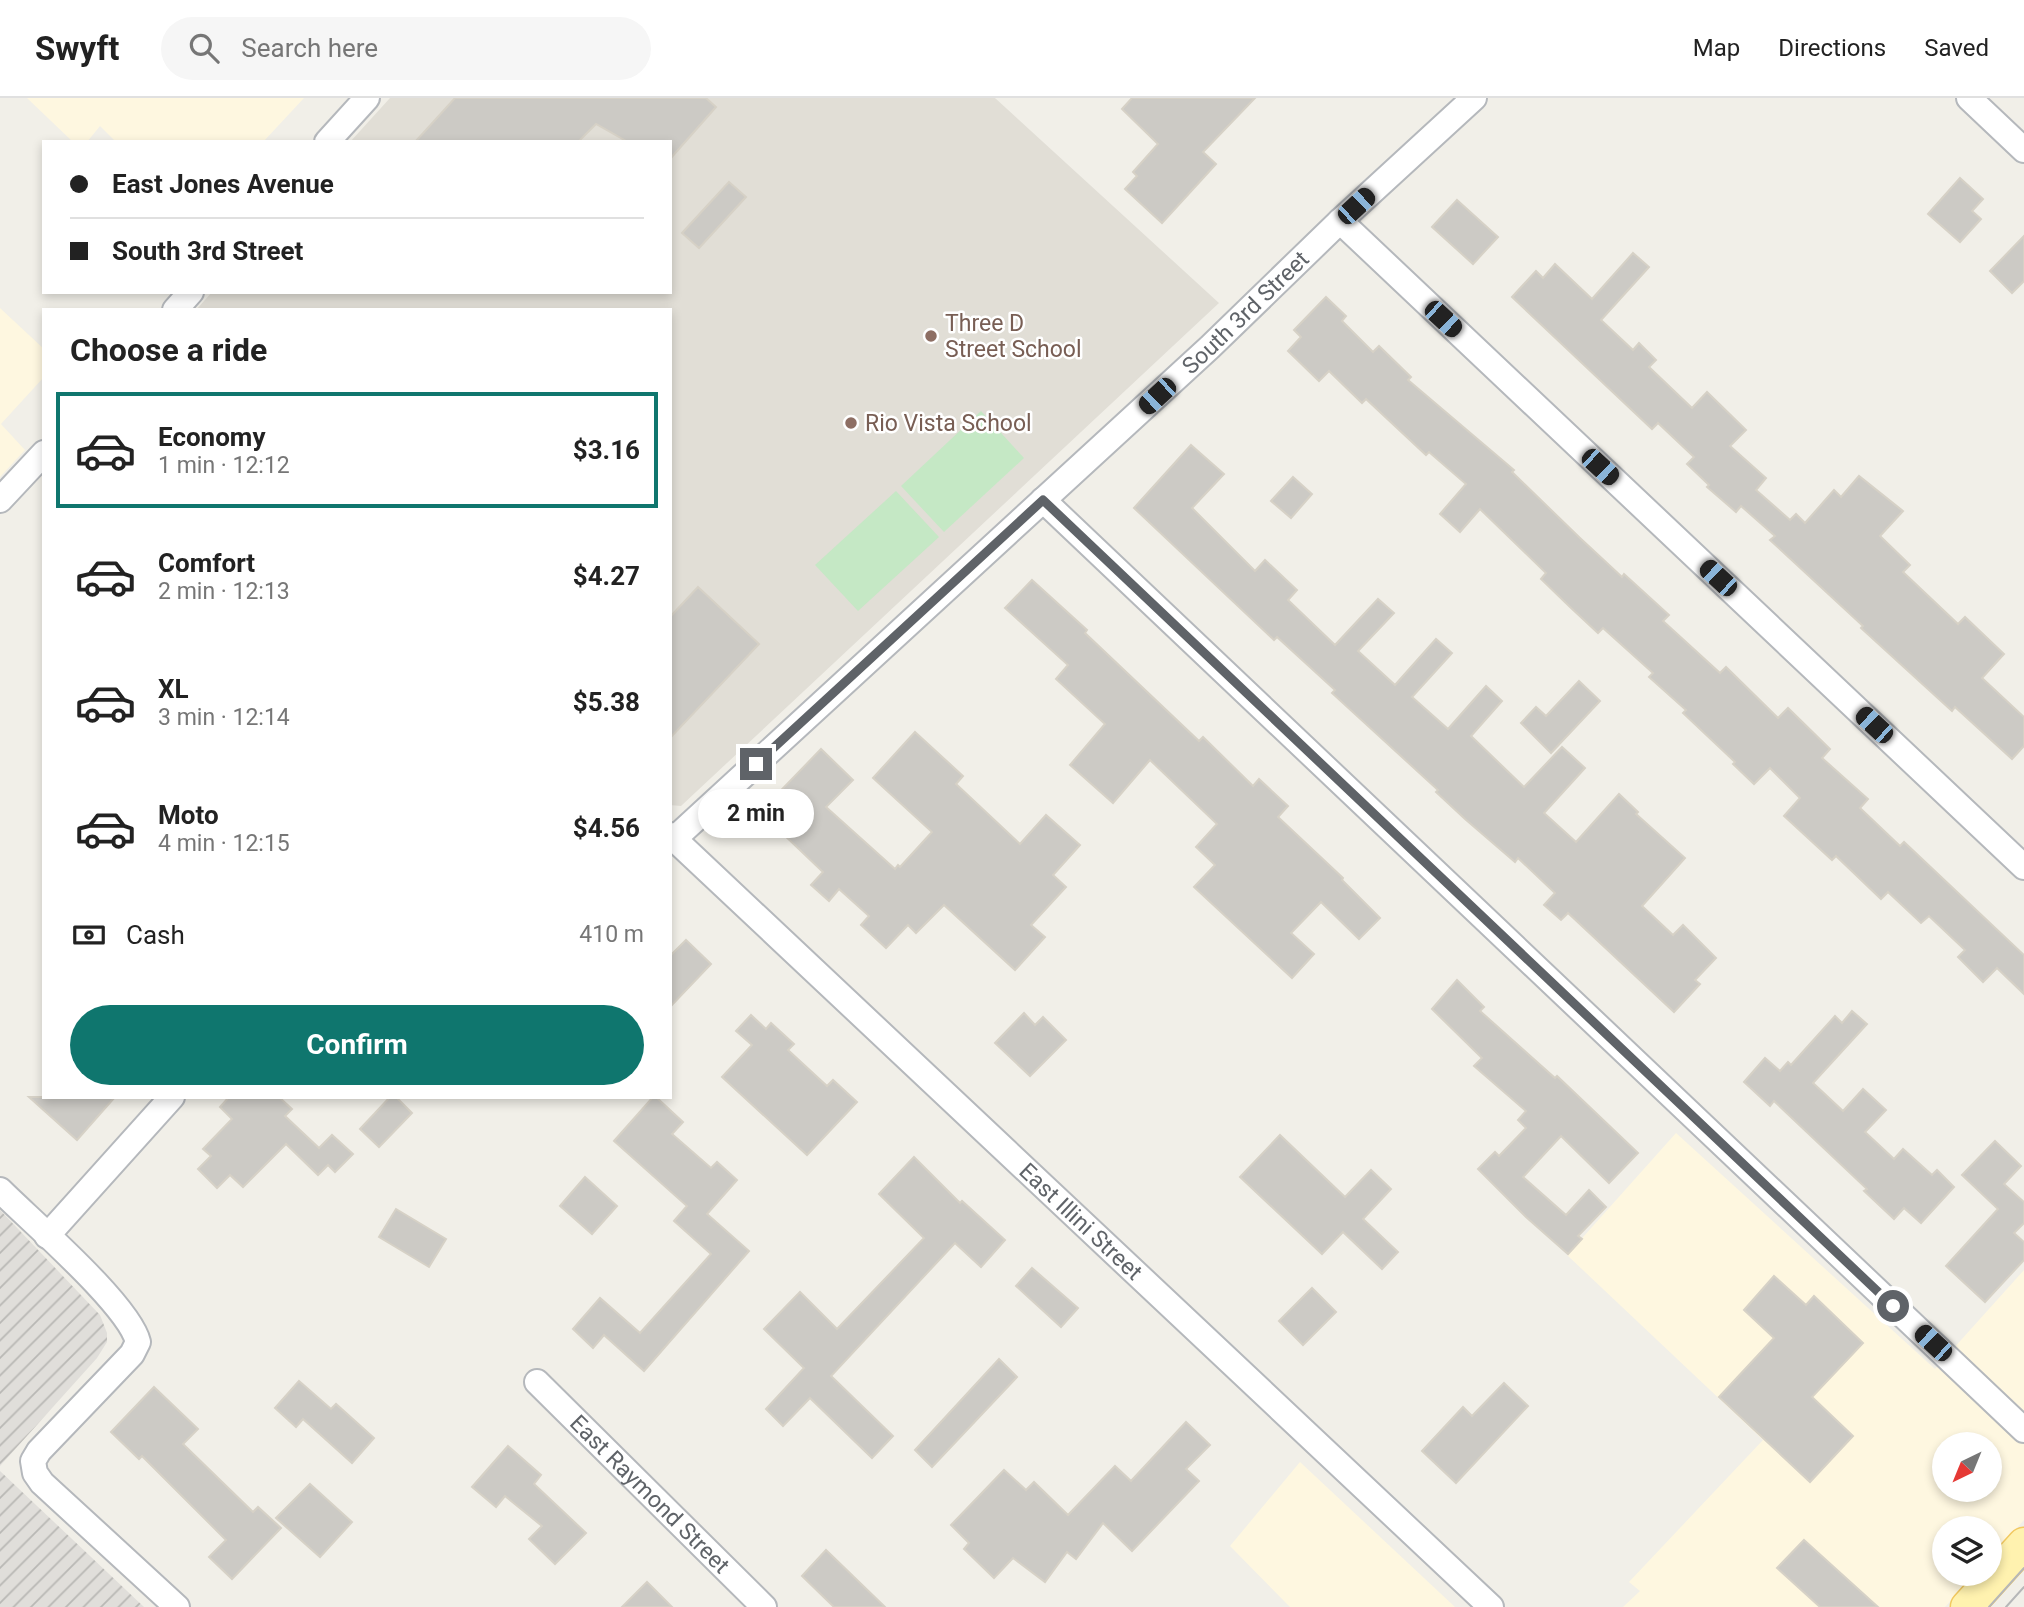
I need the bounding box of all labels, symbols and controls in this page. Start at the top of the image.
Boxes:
search box [161,17,651,80]
text: Swyft [35,29,119,68]
icon: search [185,29,223,67]
text: Search here [241,33,378,63]
text: Map [1693,34,1740,62]
text: Directions [1778,34,1886,62]
text: Saved [1924,34,1989,62]
text: East Jones Avenue [112,169,334,199]
car [1334,184,1379,228]
text: South 3rd Street [112,236,303,266]
street label: South 3rd Street [1177,246,1315,380]
car [1421,297,1466,341]
place label: Three D Street School [945,310,1082,363]
marker: Three D Street School [923,328,939,344]
text: Choose a ride [70,331,267,369]
car [1135,374,1180,418]
place label: Rio Vista School [865,410,1032,437]
marker: Rio Vista School [843,415,859,431]
icon: car [74,419,137,482]
text: Economy [158,422,265,452]
text: $3.16 [573,435,640,465]
car [1578,445,1623,489]
text: 1 min · 12:12 [158,452,290,479]
icon: car [74,545,137,608]
text: Comfort [158,548,255,578]
car [1696,556,1741,600]
text: $4.27 [573,561,640,591]
text: 2 min · 12:13 [158,578,290,605]
icon: car [74,671,137,734]
text: XL [158,674,189,704]
text: $5.38 [573,687,640,717]
car [1852,703,1897,747]
text: 3 min · 12:14 [158,704,290,731]
route end [740,748,772,780]
callout: 2 min [698,788,814,838]
icon: car [74,797,137,860]
text: Moto [158,800,219,830]
text: 2 min [727,800,785,827]
text: $4.56 [573,813,640,843]
text: 4 min · 12:15 [158,830,290,857]
icon: cash [70,916,108,954]
text: Cash [126,920,185,950]
text: 410 m [579,921,644,948]
button: Confirm [70,1005,644,1085]
street label: East Illini Street [1014,1158,1148,1286]
route start [1877,1290,1909,1322]
car [1911,1321,1956,1365]
street label: East Raymond Street [564,1410,735,1579]
north arrow [1932,1432,2002,1502]
map controls [1932,1432,2002,1586]
button: layers [1932,1516,2002,1586]

